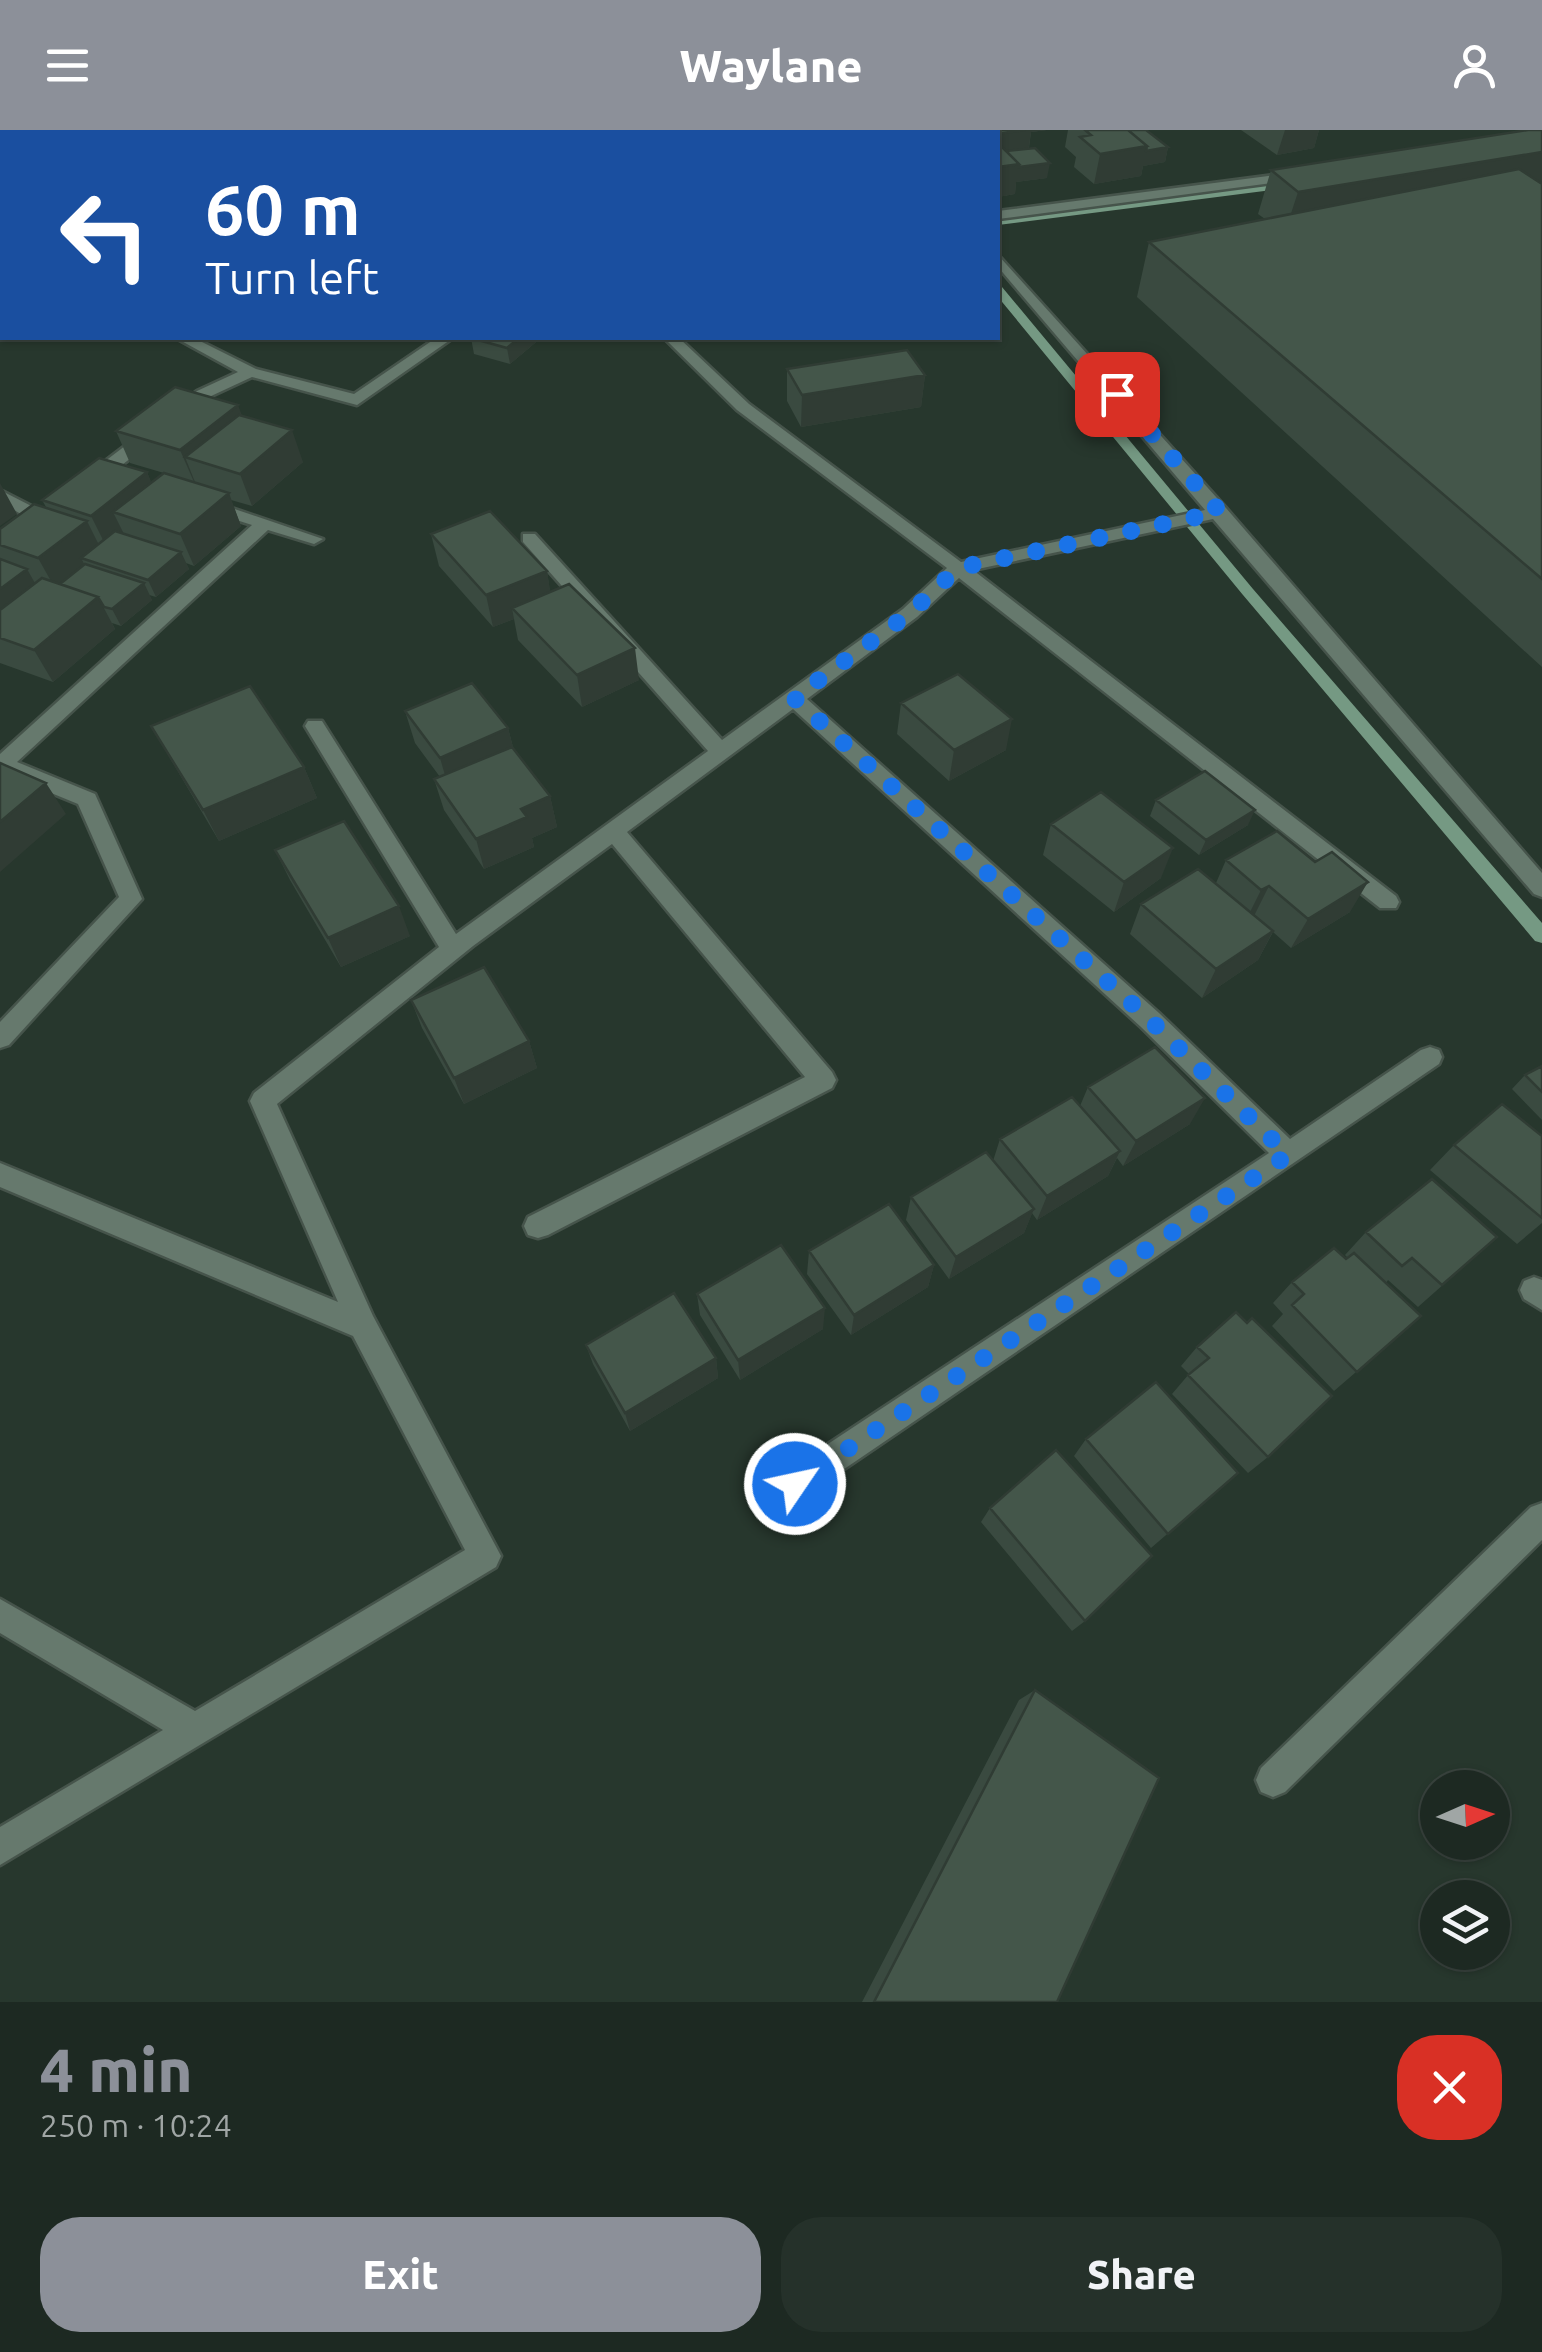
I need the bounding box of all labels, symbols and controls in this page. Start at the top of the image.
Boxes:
icon: menu [40,38,95,93]
icon: person [1447,38,1502,93]
text: Waylane [680,40,862,91]
icon: left [40,170,170,300]
text: 60 m [205,170,361,248]
text: Turn left [205,252,379,303]
pin [1075,352,1160,437]
icon: arrive [1090,367,1145,422]
position arrow [743,1432,847,1536]
north arrow [1420,1770,1510,1860]
map controls [1420,1770,1510,1970]
button: layers [1420,1880,1510,1970]
button: close [1397,2035,1502,2140]
text: 4 min [40,2036,193,2103]
text: 250 m · 10:24 [40,2107,232,2143]
button: Exit [40,2217,761,2332]
button: Share [781,2217,1502,2332]

